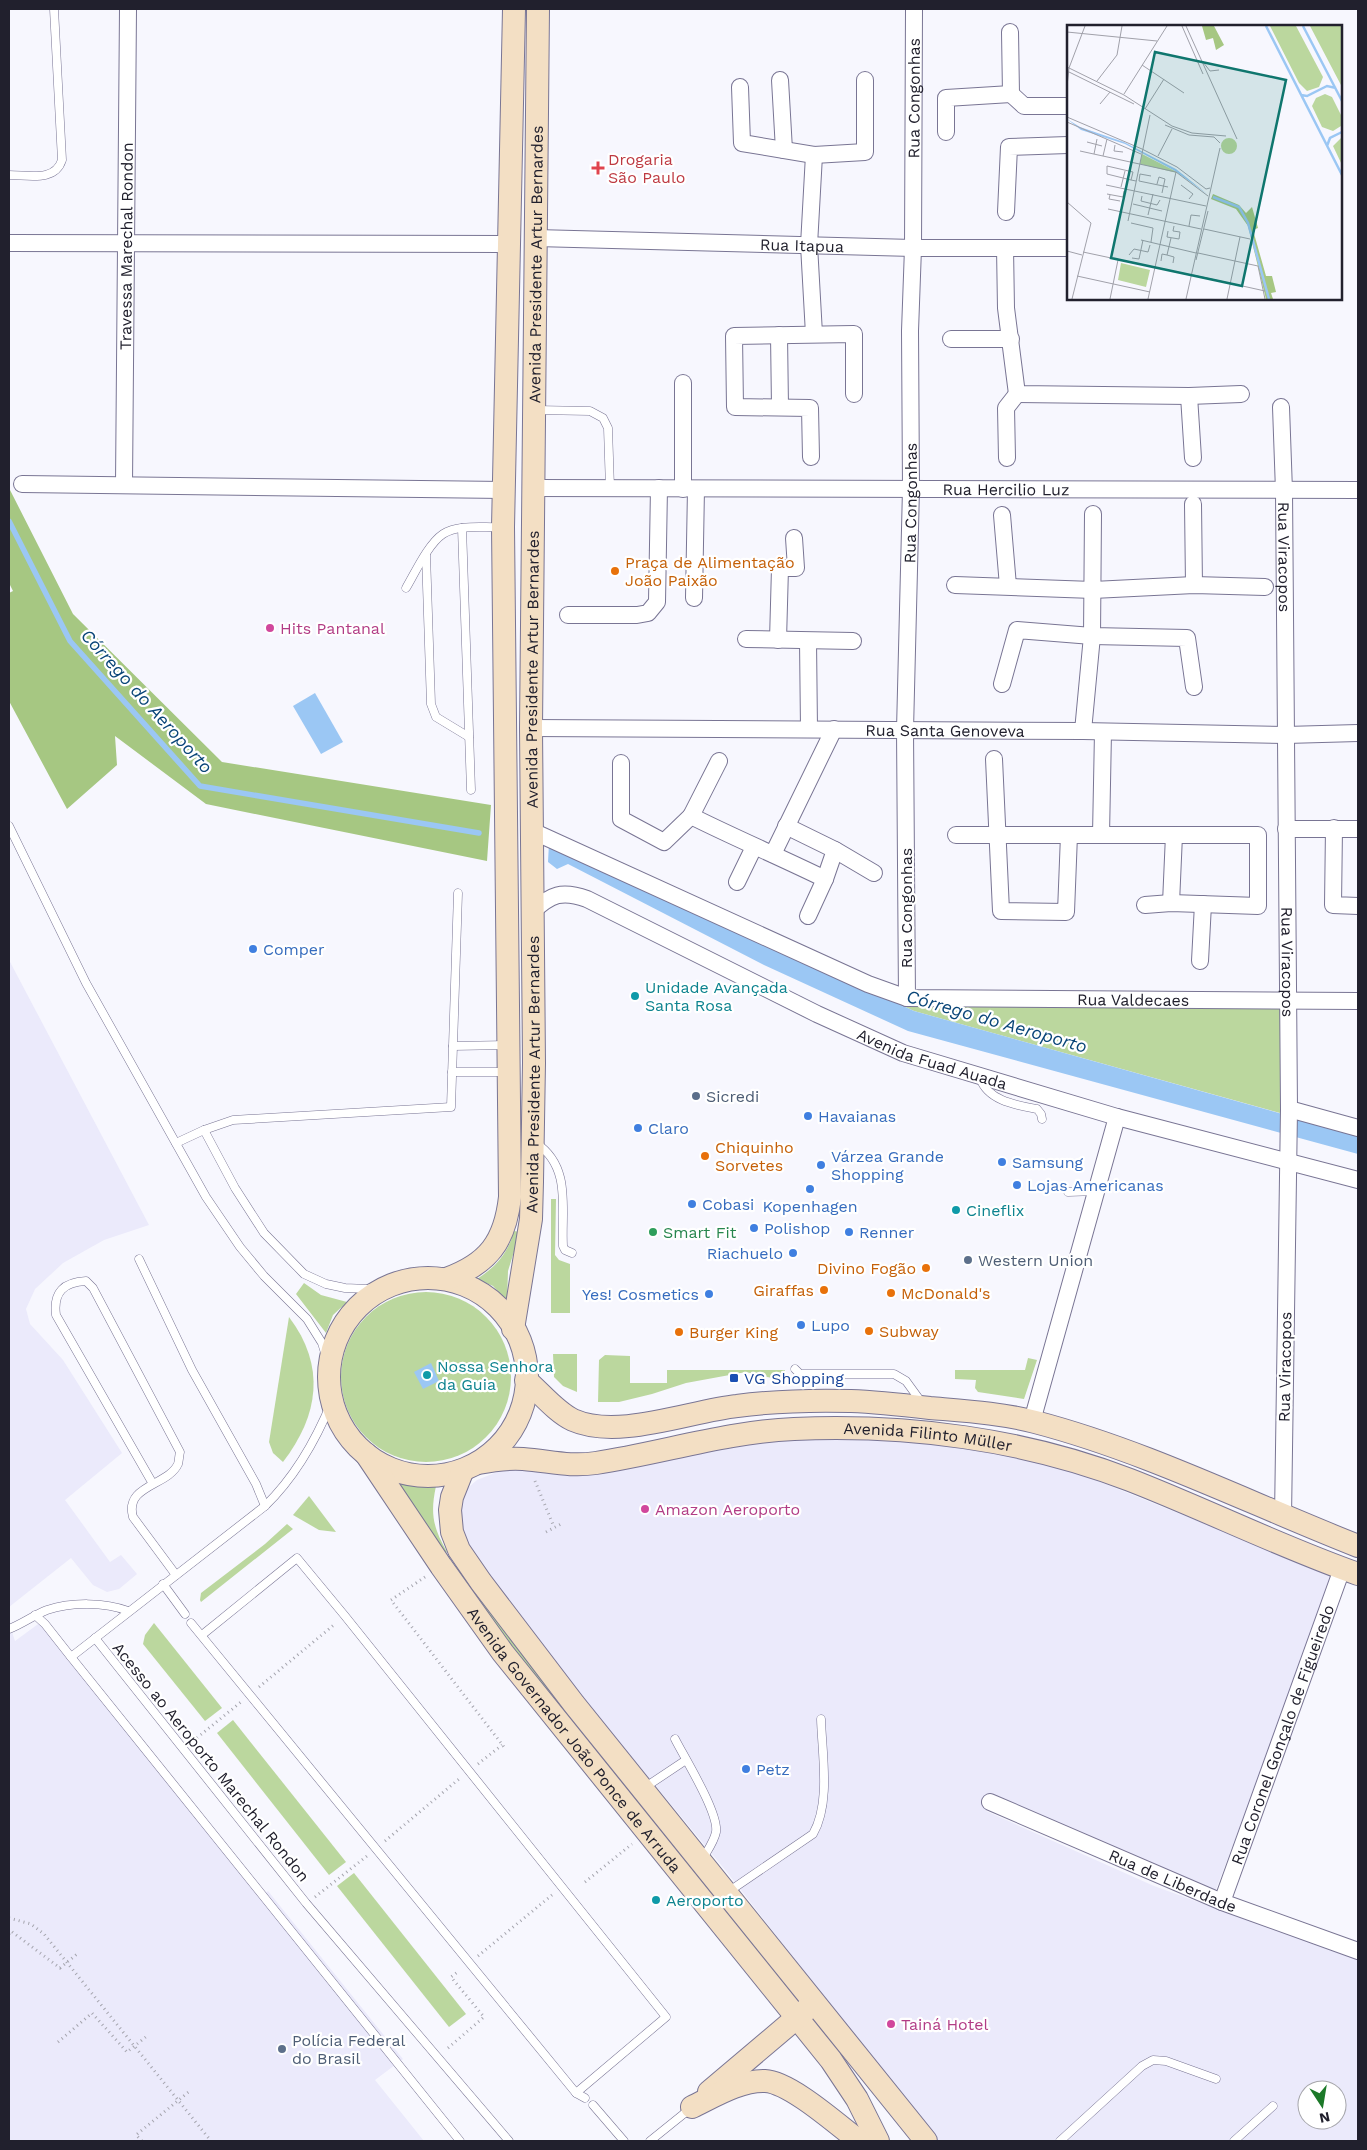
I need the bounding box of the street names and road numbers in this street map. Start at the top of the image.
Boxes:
street label: Rua Congonhas [904,38,923,158]
street label: Avenida Presidente Artur Bernardes [525,125,546,404]
street label: Travessa Marechal Rondon [116,142,136,350]
street label: Rua Itapua [760,234,844,256]
street label: Rua Congonhas [900,443,921,564]
street label: Rua Hercilio Luz [942,479,1070,499]
street label: Rua Viracopos [1275,502,1294,612]
street label: Avenida Presidente Artur Bernardes [521,530,542,809]
street label: Rua Santa Genoveva [865,720,1025,740]
street label: Rua Congonhas [897,848,916,968]
street label: Rua Viracopos [1278,907,1298,1017]
street label: Avenida Presidente Artur Bernardes [522,935,544,1214]
street label: Rua Valdecaes [1077,990,1189,1009]
street label: Avenida Fuad Auada [854,1024,1009,1093]
street label: Rua Viracopos [1275,1312,1295,1422]
street label: Avenida Filinto Müller [843,1419,1014,1455]
street label: Rua Coronel Gonçalo de Figueiredo [1227,1602,1338,1867]
street label: Avenida Governador João Ponce de Arruda [464,1603,686,1876]
street label: Acesso ao Aeroporto Marechal Rondon [109,1639,313,1885]
street label: Rua de Liberdade [1106,1845,1239,1916]

